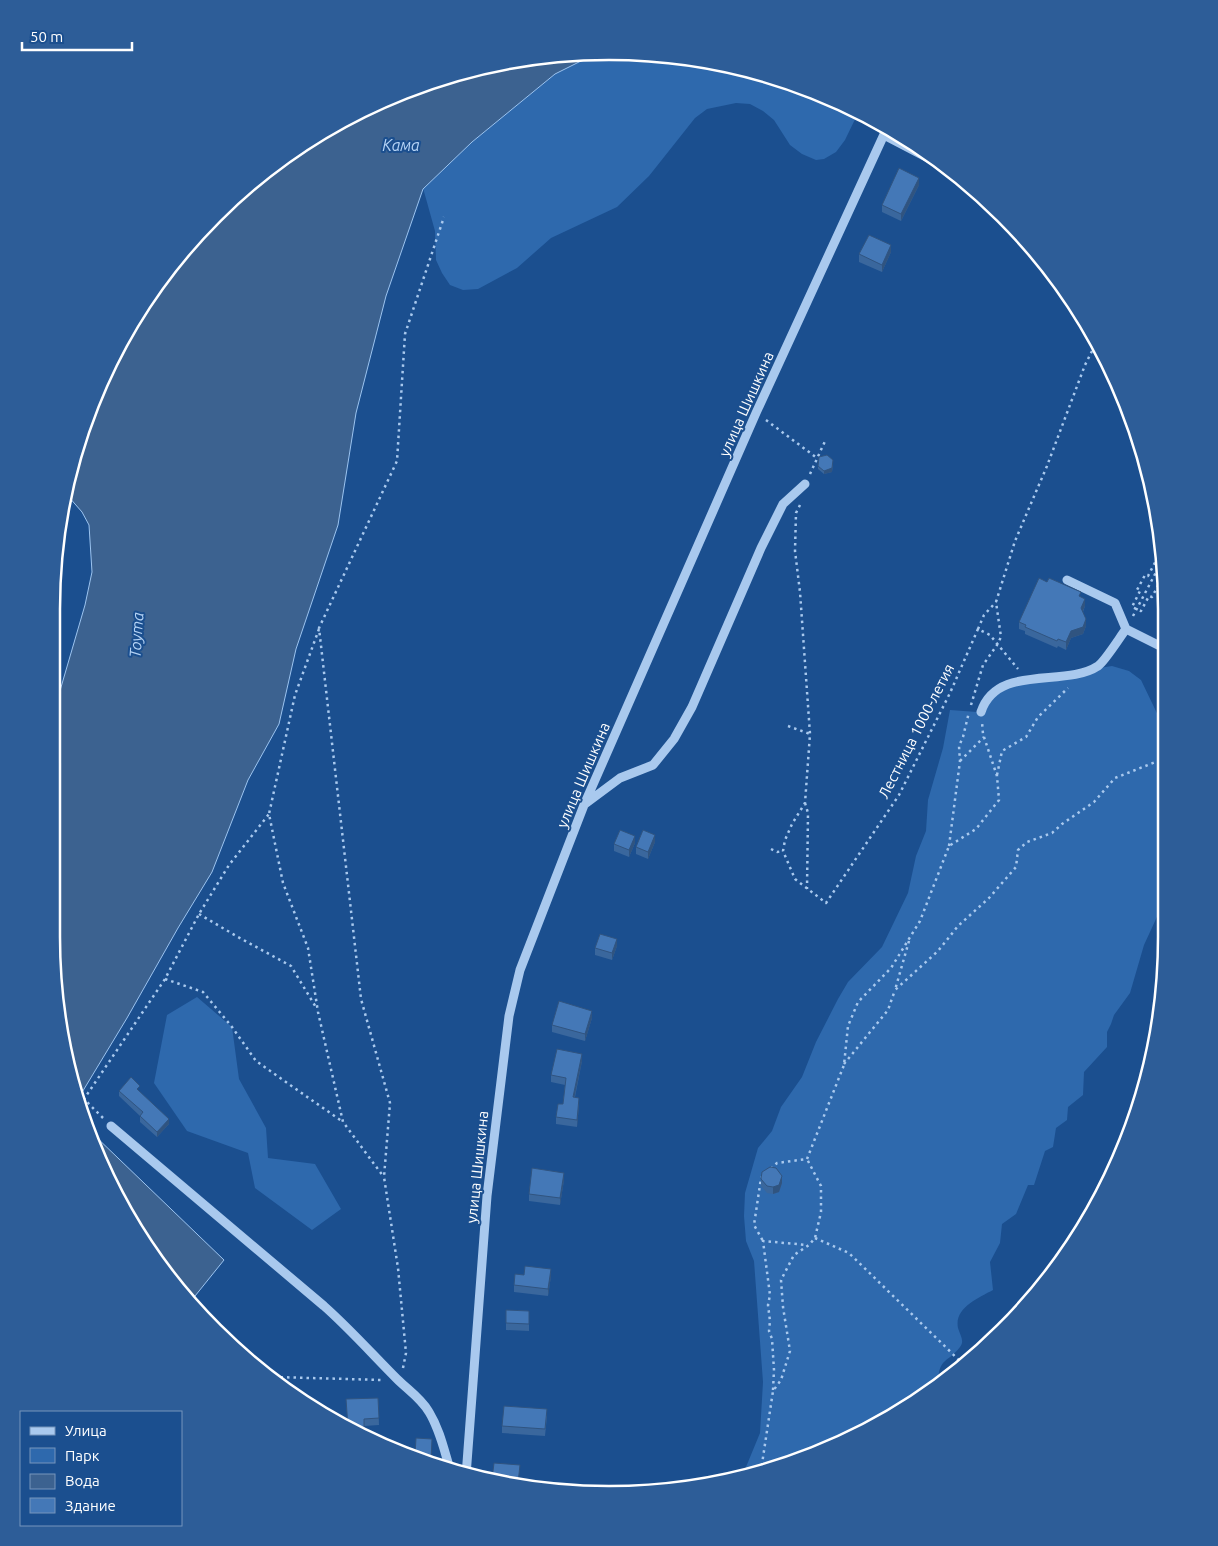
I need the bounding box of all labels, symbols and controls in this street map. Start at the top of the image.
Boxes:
scale bar [22,20,132,52]
text: 50 m [30,28,63,45]
water label: Кама [382,136,420,154]
street label: улица Шишкина [715,349,777,459]
water label: Toyma [125,611,147,658]
street label: Лестница 1000-летия [875,661,957,801]
street label: улица Шишкина [553,720,613,830]
street label: улица Шишкина [463,1110,491,1224]
legend [20,1411,182,1526]
text: Улица [65,1422,107,1439]
text: Парк [65,1447,100,1464]
text: Вода [65,1472,100,1489]
text: Здание [65,1497,116,1514]

